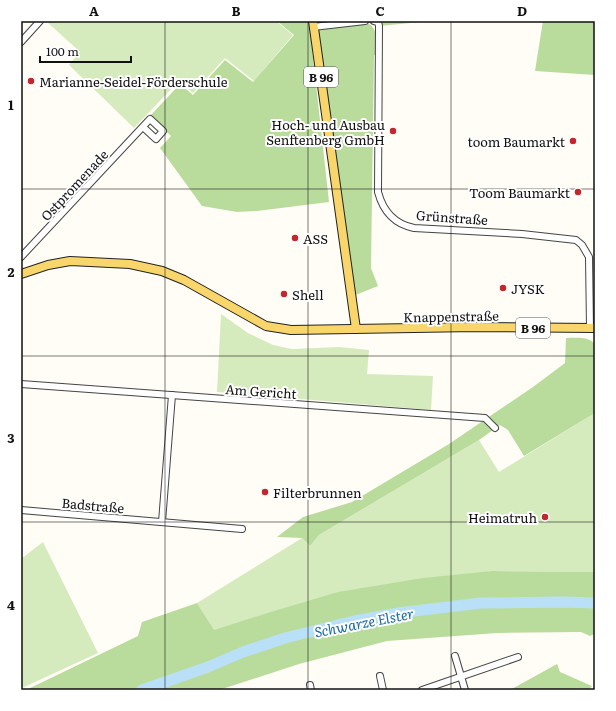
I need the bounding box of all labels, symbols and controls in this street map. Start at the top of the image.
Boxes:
text: A [89,1,99,20]
text: B [232,1,241,20]
text: C [375,1,385,20]
text: D [517,1,527,20]
scale bar [40,38,131,64]
text: 100 m [46,42,79,60]
road number: B 96 [304,67,338,87]
place label: Marianne-Seidel-Förderschule [39,72,228,91]
marker: Marianne-Seidel-Förderschule [26,76,36,86]
text: 1 [8,95,14,114]
place label: Hoch- und Ausbau Senftenberg GmbH [266,115,385,149]
marker: Hoch- und Ausbau Senftenberg GmbH [388,126,398,136]
place label: toom Baumarkt [468,132,566,151]
marker: toom Baumarkt [568,136,578,146]
street label: Ostpromenade [36,145,112,225]
place label: Toom Baumarkt [469,183,571,202]
marker: Toom Baumarkt [573,187,583,197]
street label: Grünstraße [415,205,489,229]
place label: ASS [303,229,328,248]
marker: ASS [290,233,300,243]
text: 2 [8,262,15,281]
place label: JYSK [511,279,545,298]
marker: JYSK [498,283,508,293]
place label: Shell [292,285,324,304]
marker: Shell [279,289,289,299]
street label: Knappenstraße [403,306,499,326]
road number: B 96 [516,318,550,338]
street label: Am Gericht [225,379,298,403]
text: 3 [7,428,15,447]
place label: Filterbrunnen [273,483,362,502]
marker: Filterbrunnen [260,487,270,497]
street label: Badstraße [61,493,125,517]
place label: Heimatruh [468,508,537,527]
marker: Heimatruh [540,512,550,522]
text: 4 [7,595,15,614]
water label: Schwarze Elster [313,602,416,641]

